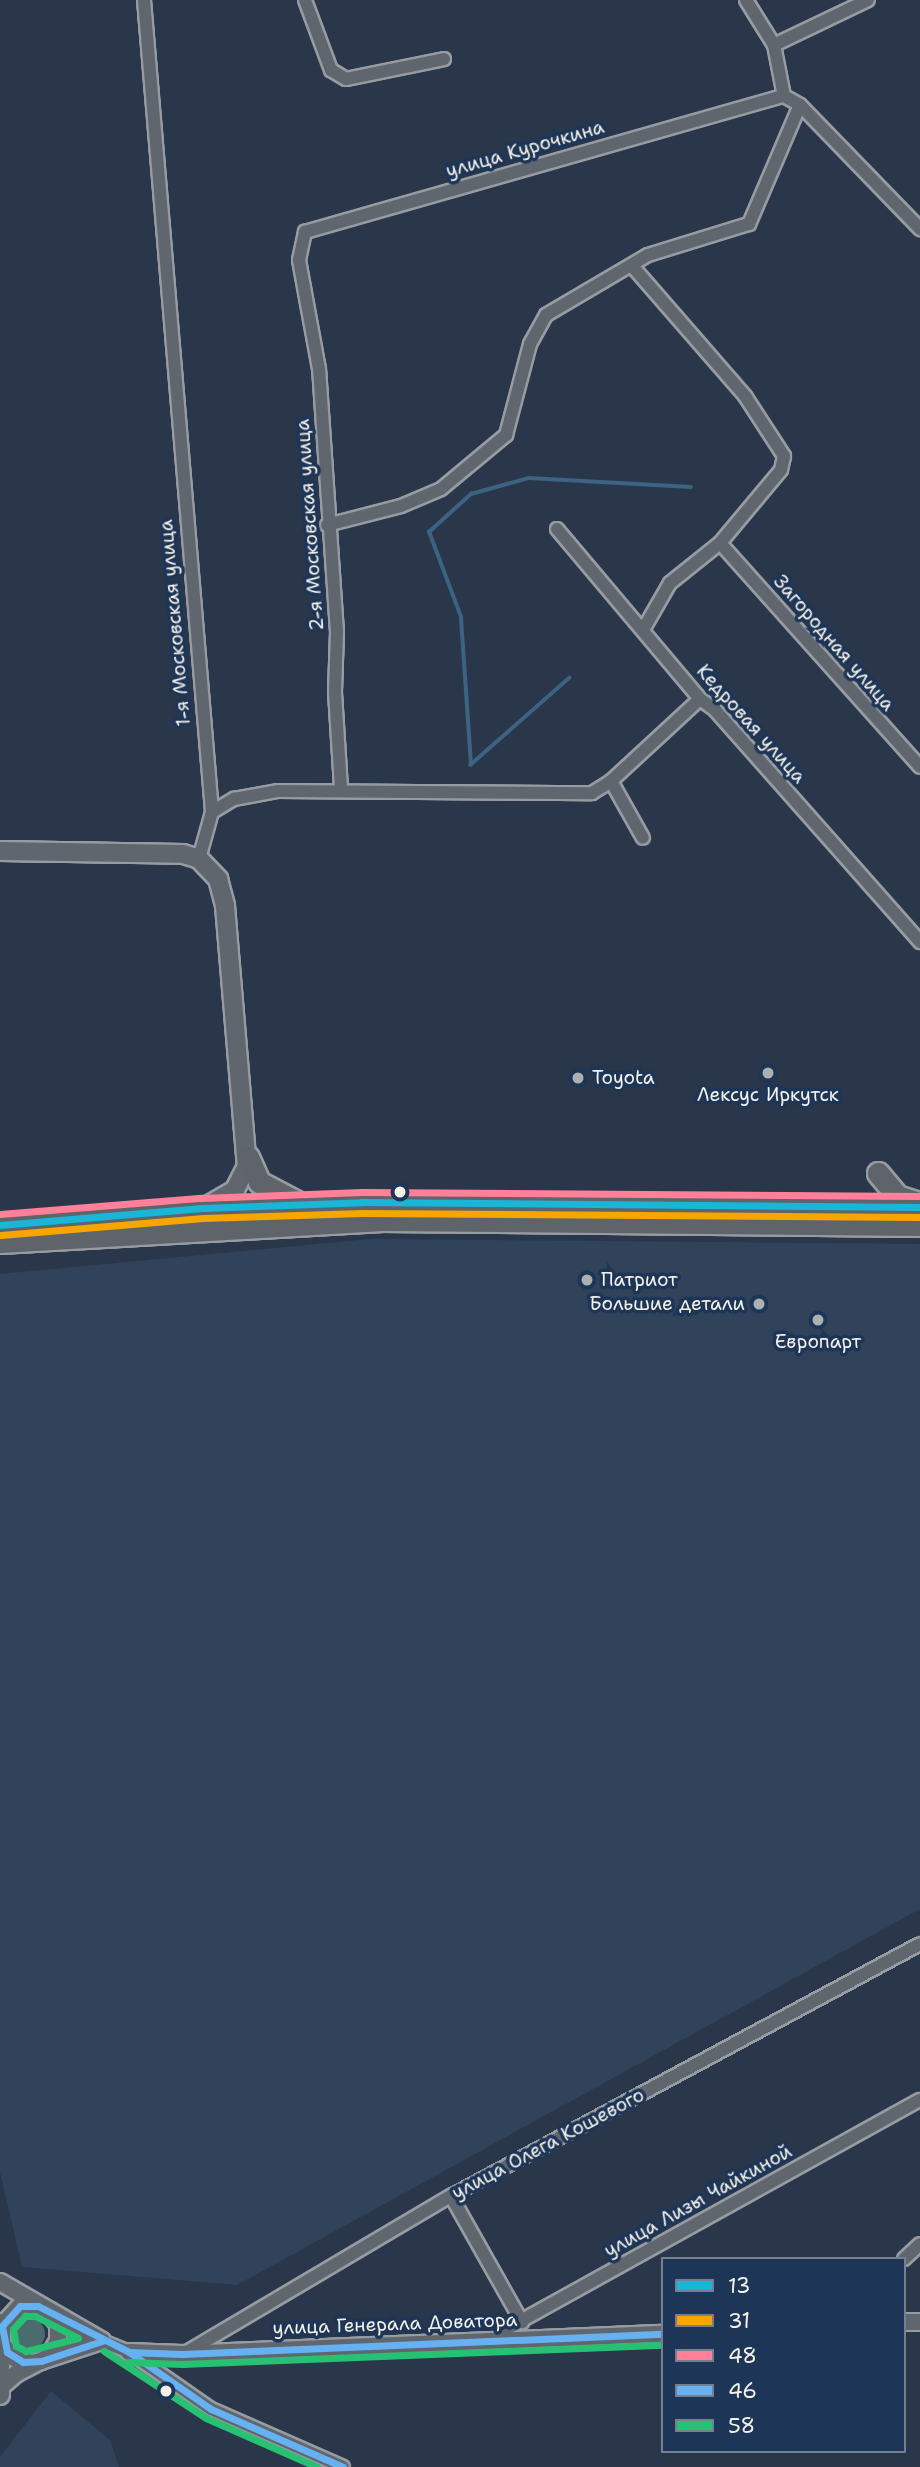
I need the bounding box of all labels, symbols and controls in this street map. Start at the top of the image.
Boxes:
street label: улица Курочкина [443,115,607,183]
street label: 2-я Московская улица [291,418,329,632]
street label: 1-я Московская улица [155,519,195,727]
street label: Загородная улица [769,570,899,716]
street label: Кедровая улица [692,660,810,788]
marker: Лексус Иркутск [760,1065,776,1081]
place label: Toyota [592,1067,655,1089]
marker: Toyota [570,1070,586,1086]
place label: Лексус Иркутск [697,1084,839,1106]
unlabelled marker [393,1185,407,1199]
place label: Патриот [601,1269,678,1291]
marker: Патриот [579,1272,595,1288]
place label: Большие детали [589,1293,745,1315]
marker: Большие детали [751,1296,767,1312]
marker: Европарт [810,1312,826,1328]
place label: Европарт [775,1331,861,1353]
street label: улица Олега Кошевого [448,2084,648,2204]
street label: улица Лизы Чайкиной [600,2140,796,2262]
legend [661,2257,906,2453]
text: 13 [728,2272,750,2300]
text: 31 [728,2307,750,2335]
street label: улица Генерала Доватора [272,2308,518,2340]
text: 48 [728,2342,757,2370]
text: 46 [728,2377,757,2405]
unlabelled marker [159,2384,173,2398]
text: 58 [728,2412,755,2440]

